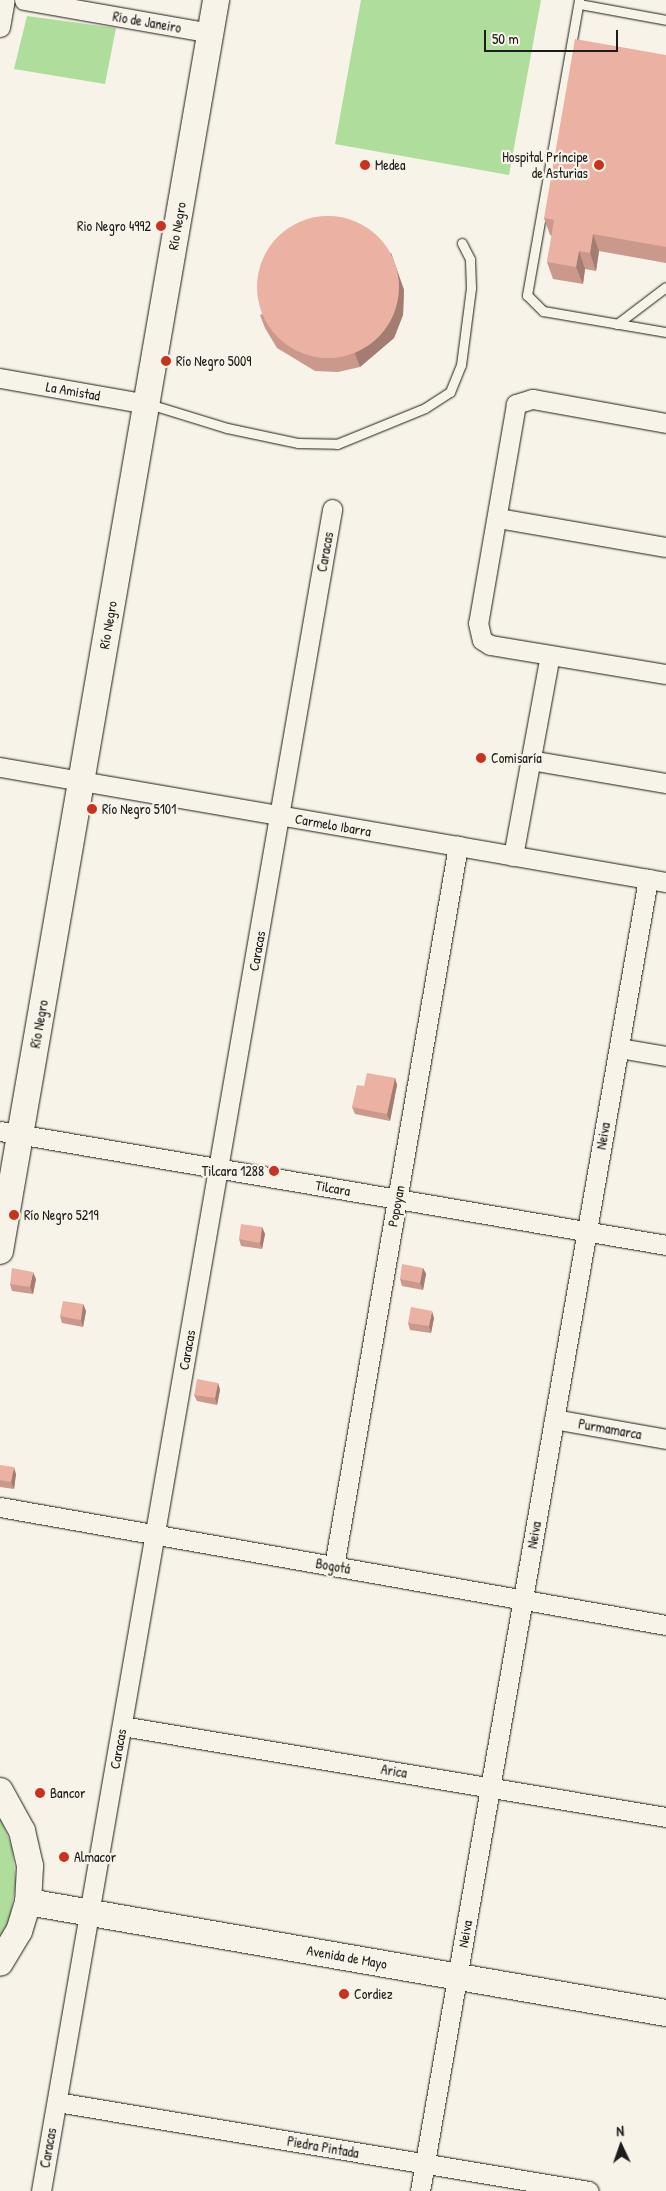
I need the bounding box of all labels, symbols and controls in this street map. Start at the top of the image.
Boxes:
street label: Rio de Janeiro [111,8,183,36]
scale bar [486,20,620,52]
text: 50 m [492,28,519,49]
place label: Hospital Príncipe de Asturias [502,149,588,182]
place label: Medea [375,157,405,173]
marker: Hospital Príncipe de Asturias [592,158,606,172]
marker: Medea [359,159,371,171]
street label: Río Negro [165,201,189,251]
place label: Rio Negro 4992 [77,218,151,234]
marker: Rio Negro 4992 [155,220,167,232]
place label: Río Negro 5009 [176,353,251,369]
marker: Río Negro 5009 [160,355,172,367]
street label: La Amistad [45,378,101,404]
street label: Caracas [313,531,337,573]
street label: Río Negro [96,600,120,650]
place label: Comisaría [491,750,542,766]
marker: Comisaría [475,752,487,764]
place label: Río Negro 5101 [102,801,176,817]
marker: Río Negro 5101 [86,803,98,815]
street label: Carmelo Ibarra [294,810,372,840]
street label: Caracas [245,930,269,972]
street label: Río Negro [27,999,51,1049]
street label: Neiva [592,1121,614,1151]
place label: Tilcara 1288 [202,1163,264,1179]
marker: Tilcara 1288 [268,1165,280,1177]
street label: Tilcara [314,1177,352,1199]
street label: Popoyan [384,1184,408,1228]
place label: Río Negro 5219 [24,1207,99,1223]
marker: Río Negro 5219 [8,1209,20,1221]
street label: Caracas [175,1329,199,1371]
street label: Purmamarca [577,1415,643,1443]
street label: Neiva [523,1520,545,1550]
street label: Bogotá [314,1555,352,1577]
street label: Caracas [106,1728,130,1770]
street label: Arica [380,1761,408,1781]
place label: Bancor [50,1785,85,1801]
marker: Bancor [34,1787,46,1799]
place label: Almacor [74,1849,116,1865]
marker: Almacor [58,1851,70,1863]
street label: Neiva [454,1919,476,1949]
street label: Avenida de Mayo [306,1942,388,1972]
place label: Cordiez [354,1986,393,2002]
marker: Cordiez [338,1988,350,2000]
north arrow [596,2121,646,2171]
text: N [616,2121,624,2140]
street label: Caracas [36,2127,60,2169]
street label: Piedra Pintada [286,2132,360,2162]

